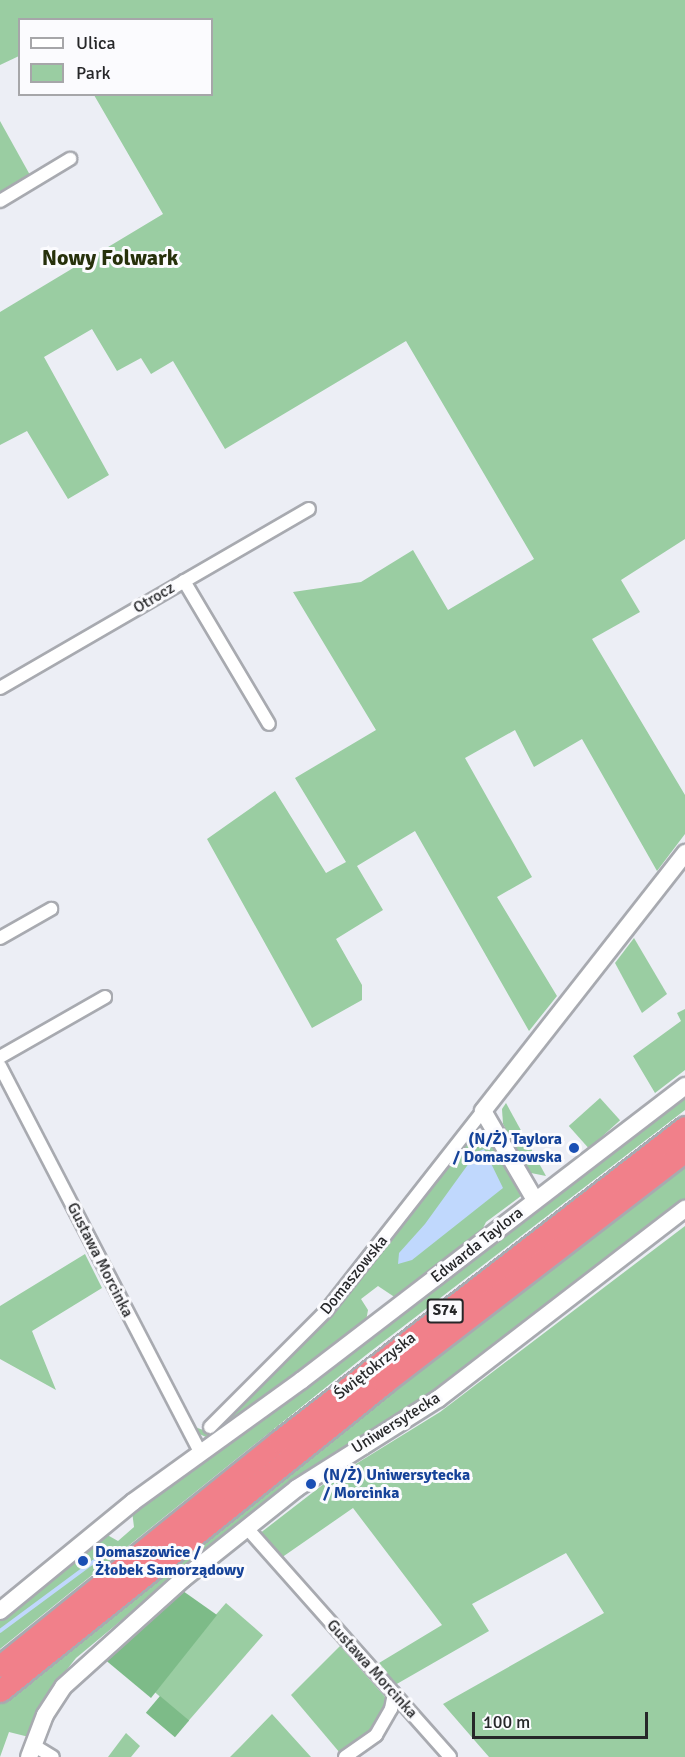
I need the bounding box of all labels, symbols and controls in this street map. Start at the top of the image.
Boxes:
legend [18,18,213,96]
text: Ulica [76,32,116,54]
text: Park [76,62,111,84]
district label: Nowy Folwark [42,245,178,271]
street label: Otrocz [130,578,178,618]
place label: (N/Ż) Taylora / Domaszowska [453,1129,562,1167]
marker: (N/Ż) Taylora / Domaszowska [567,1141,581,1155]
street label: Gustawa Morcinka [63,1199,137,1321]
street label: Edwarda Taylora [427,1203,527,1287]
street label: Domaszowska [316,1232,392,1318]
road number: S74 [426,1299,464,1323]
street label: Świętokrzyska [330,1328,420,1404]
street label: Uniwersytecka [348,1388,444,1458]
place label: (N/Ż) Uniwersytecka / Morcinka [323,1465,470,1503]
marker: (N/Ż) Uniwersytecka / Morcinka [304,1477,318,1491]
place label: Domaszowice / Żłobek Samorządowy [95,1542,244,1580]
marker: Domaszowice / Żłobek Samorządowy [76,1554,90,1568]
street label: Gustawa Morcinka [323,1616,421,1722]
scale bar [475,1700,650,1738]
text: 100 m [483,1711,530,1733]

